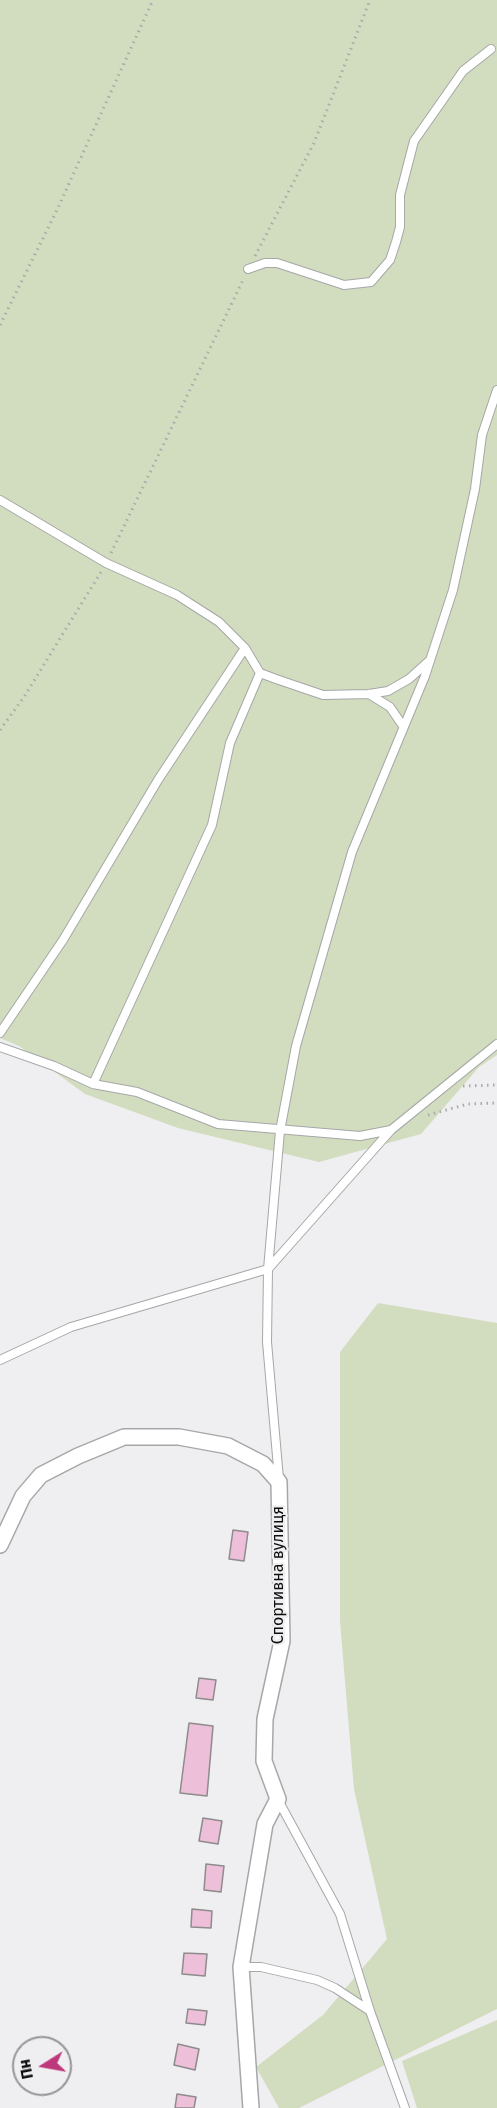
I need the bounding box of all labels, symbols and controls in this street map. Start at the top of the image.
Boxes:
street label: Спортивна вулиця [269,1506,289,1644]
north arrow [12,2036,72,2096]
text: Пн [15,2058,37,2081]

